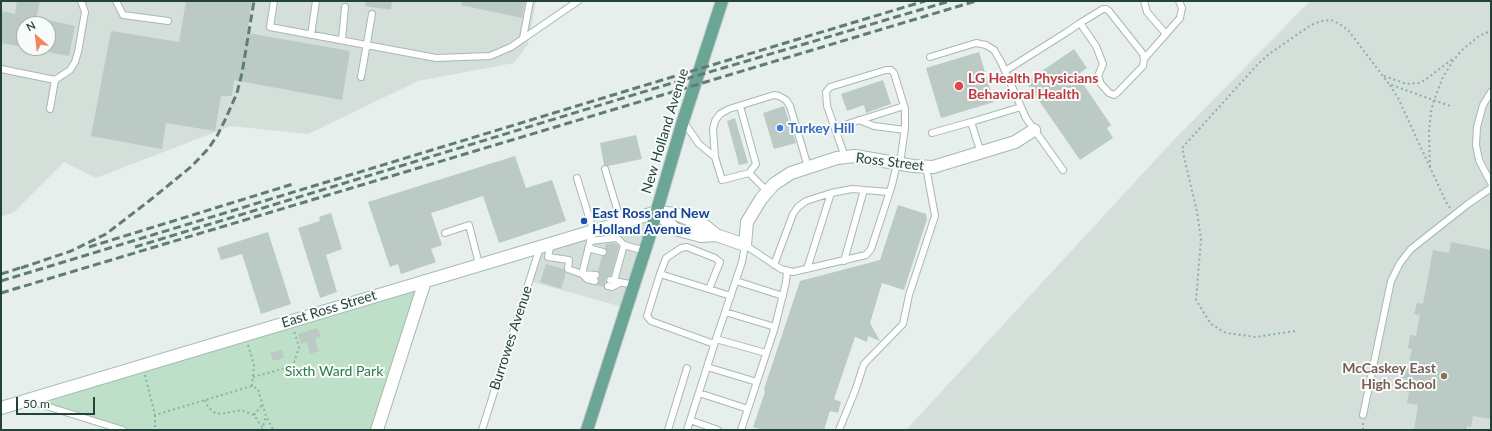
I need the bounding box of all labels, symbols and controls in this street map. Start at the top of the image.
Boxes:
north arrow [16,16,56,56]
text: N [24,18,37,34]
street label: New Holland Avenue [638,66,692,196]
place label: LG Health Physicians Behavioral Health [968,70,1098,102]
marker: LG Health Physicians Behavioral Health [953,80,965,92]
place label: Turkey Hill [788,120,855,136]
marker: Turkey Hill [775,123,785,133]
street label: Ross Street [855,149,925,175]
place label: East Ross and New Holland Avenue [592,205,710,238]
marker: East Ross and New Holland Avenue [579,216,589,226]
street label: Burrowes Avenue [486,284,536,392]
street label: East Ross Street [279,287,379,331]
place label: McCaskey East High School [1342,360,1436,392]
park label: Sixth Ward Park [285,363,383,379]
marker: McCaskey East High School [1439,371,1449,381]
scale bar [18,389,97,415]
text: 50 m [23,396,50,411]

